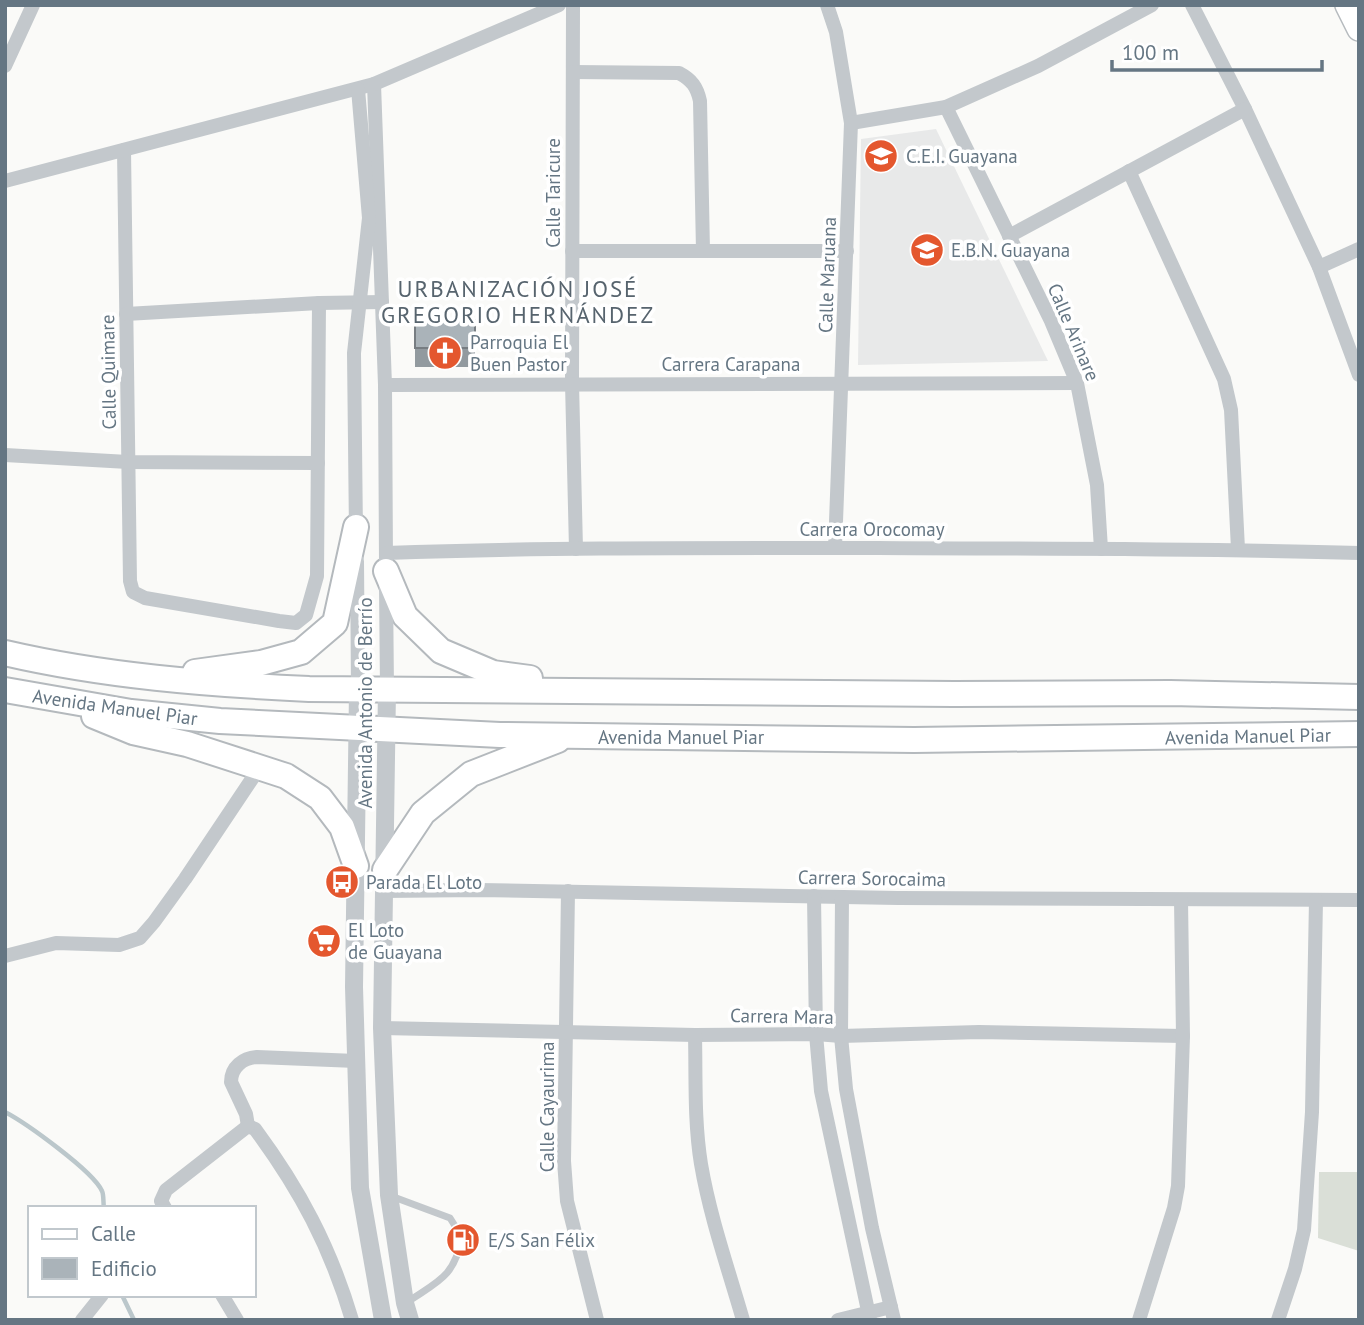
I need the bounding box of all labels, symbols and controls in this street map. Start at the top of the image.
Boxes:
scale bar [1112,28,1322,72]
text: 100 m [1122,39,1179,66]
school or university icon: C.E.I. Guayana [862,137,900,175]
street label: Calle Taricure [541,138,565,248]
place label: C.E.I. Guayana [906,144,1018,168]
street label: Calle Maruana [813,217,841,333]
school or university icon: E.B.N. Guayana [908,231,946,269]
place label: E.B.N. Guayana [951,238,1070,262]
district label: URBANIZACIÓN JOSÉ GREGORIO HERNÁNDEZ [381,274,655,329]
street label: Calle Arinare [1043,280,1105,384]
street label: Calle Quimare [95,314,121,430]
place label: Parroquia El Buen Pastor [470,330,569,376]
church icon: Parroquia El Buen Pastor [426,334,464,372]
street label: Carrera Carapana [662,352,800,376]
street label: Carrera Orocomay [799,517,945,541]
street label: Avenida Antonio de Berrío [353,597,377,809]
street label: Avenida Manuel Piar [31,684,199,731]
street label: Avenida Manuel Piar [1165,723,1332,749]
street label: Avenida Manuel Piar [598,725,765,749]
bus stop icon: Parada El Loto [323,863,361,901]
street label: Carrera Sorocaima [798,865,946,891]
place label: Parada El Loto [366,870,482,894]
place label: El Loto de Guayana [348,918,442,964]
supermarket icon: El Loto de Guayana [305,922,343,960]
street label: Carrera Mara [730,1003,834,1029]
street label: Calle Cayaurima [535,1042,559,1172]
legend [28,1206,256,1297]
text: Calle [91,1220,136,1247]
fuel station icon: E/S San Félix [444,1221,482,1259]
place label: E/S San Félix [488,1228,595,1252]
text: Edificio [91,1255,157,1282]

